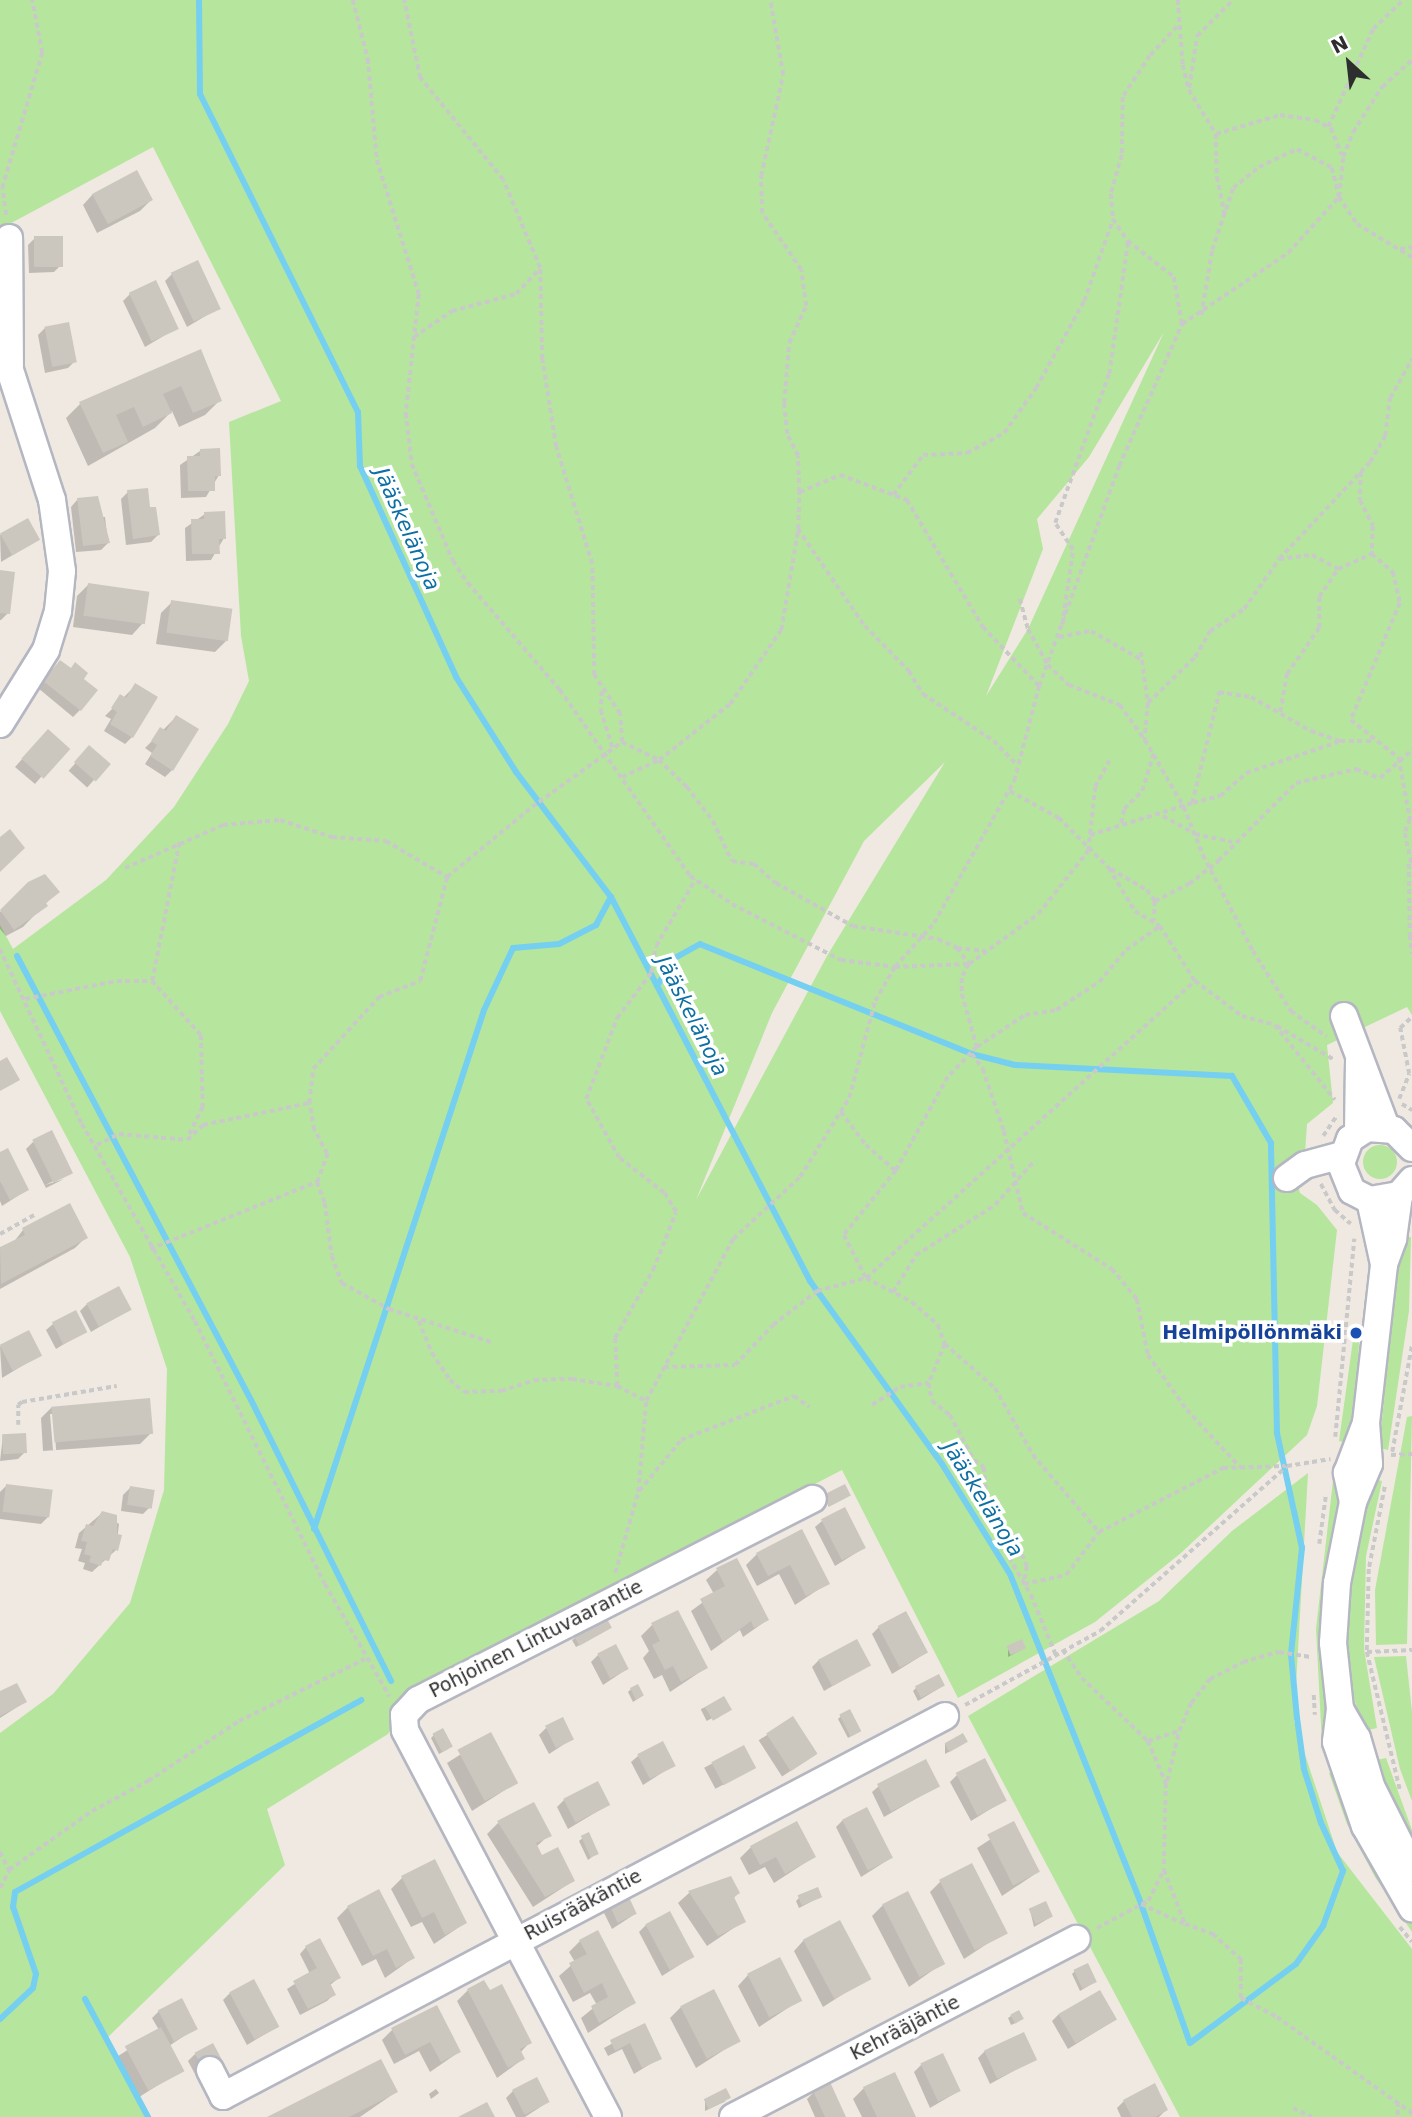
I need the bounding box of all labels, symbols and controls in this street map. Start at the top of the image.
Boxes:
north arrow [1314,28,1384,98]
text: N [1327,31,1352,58]
water label: Jääskelänoja [369,464,445,594]
water label: Jääskelänoja [651,952,733,1080]
place label: Helmipöllönmäki [1162,1322,1342,1344]
marker: Helmipöllönmäki [1348,1325,1364,1341]
water label: Jääskelänoja [937,1437,1029,1561]
street label: Pohjoinen Lintuvaarantie [426,1575,646,1703]
street label: Ruisrääkäntie [521,1865,645,1945]
street label: Kehrääjäntie [846,1991,964,2065]

